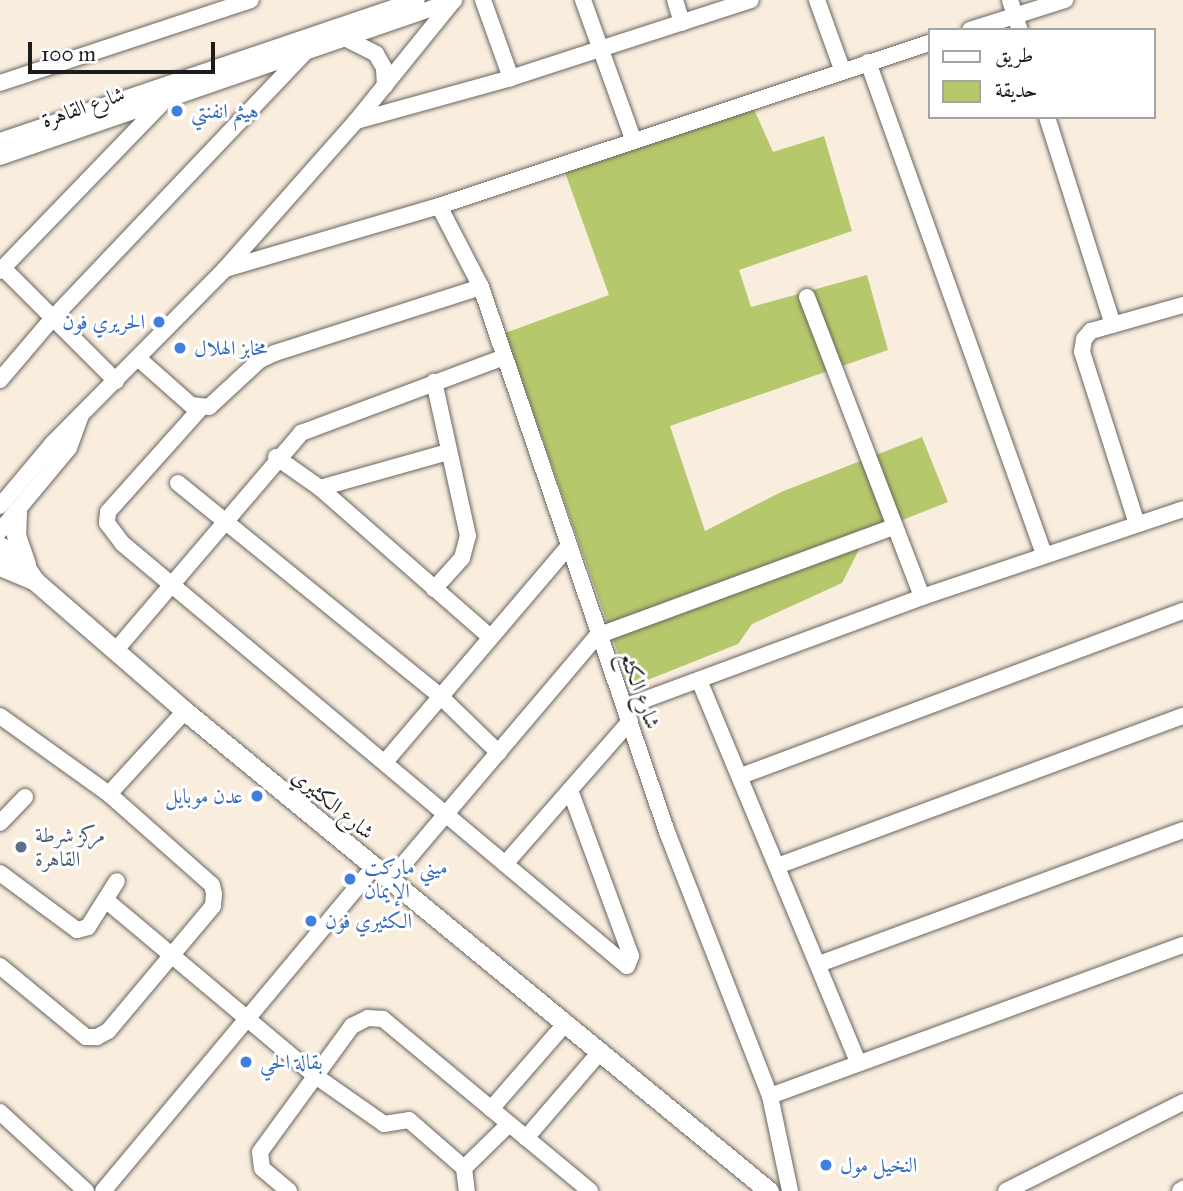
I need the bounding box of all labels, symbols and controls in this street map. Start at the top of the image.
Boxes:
scale bar [32,28,219,72]
legend [928,28,1155,119]
text: 100 m [41,41,96,67]
text: طريق [995,42,1033,68]
text: حديقة [995,77,1038,103]
street label: شارع القاهرة [38,81,128,133]
place label: هيثم انفنتي [191,98,259,124]
marker: هيثم انفنتي [169,103,185,119]
place label: الحريري فون [62,309,145,335]
marker: الحريري فون [151,314,167,330]
place label: مخابز الهلال [194,335,268,361]
marker: مخابز الهلال [172,340,188,356]
street label: شارع الكثع [614,648,666,732]
street label: شارع الكثيري [287,763,379,845]
place label: عدن موبايل [165,783,243,809]
marker: عدن موبايل [249,788,265,804]
place label: مركز شرطة القاهرة [35,822,105,872]
marker: مركز شرطة القاهرة [13,839,29,855]
place label: ميني ماركت الإيمان [364,854,448,904]
marker: ميني ماركت الإيمان [342,871,358,887]
place label: الكثيري فون [325,908,412,934]
marker: الكثيري فون [303,913,319,929]
place label: بقالة الحي [260,1049,323,1075]
marker: بقالة الحي [238,1054,254,1070]
place label: النخيل مول [840,1152,917,1178]
marker: النخيل مول [818,1157,834,1173]

